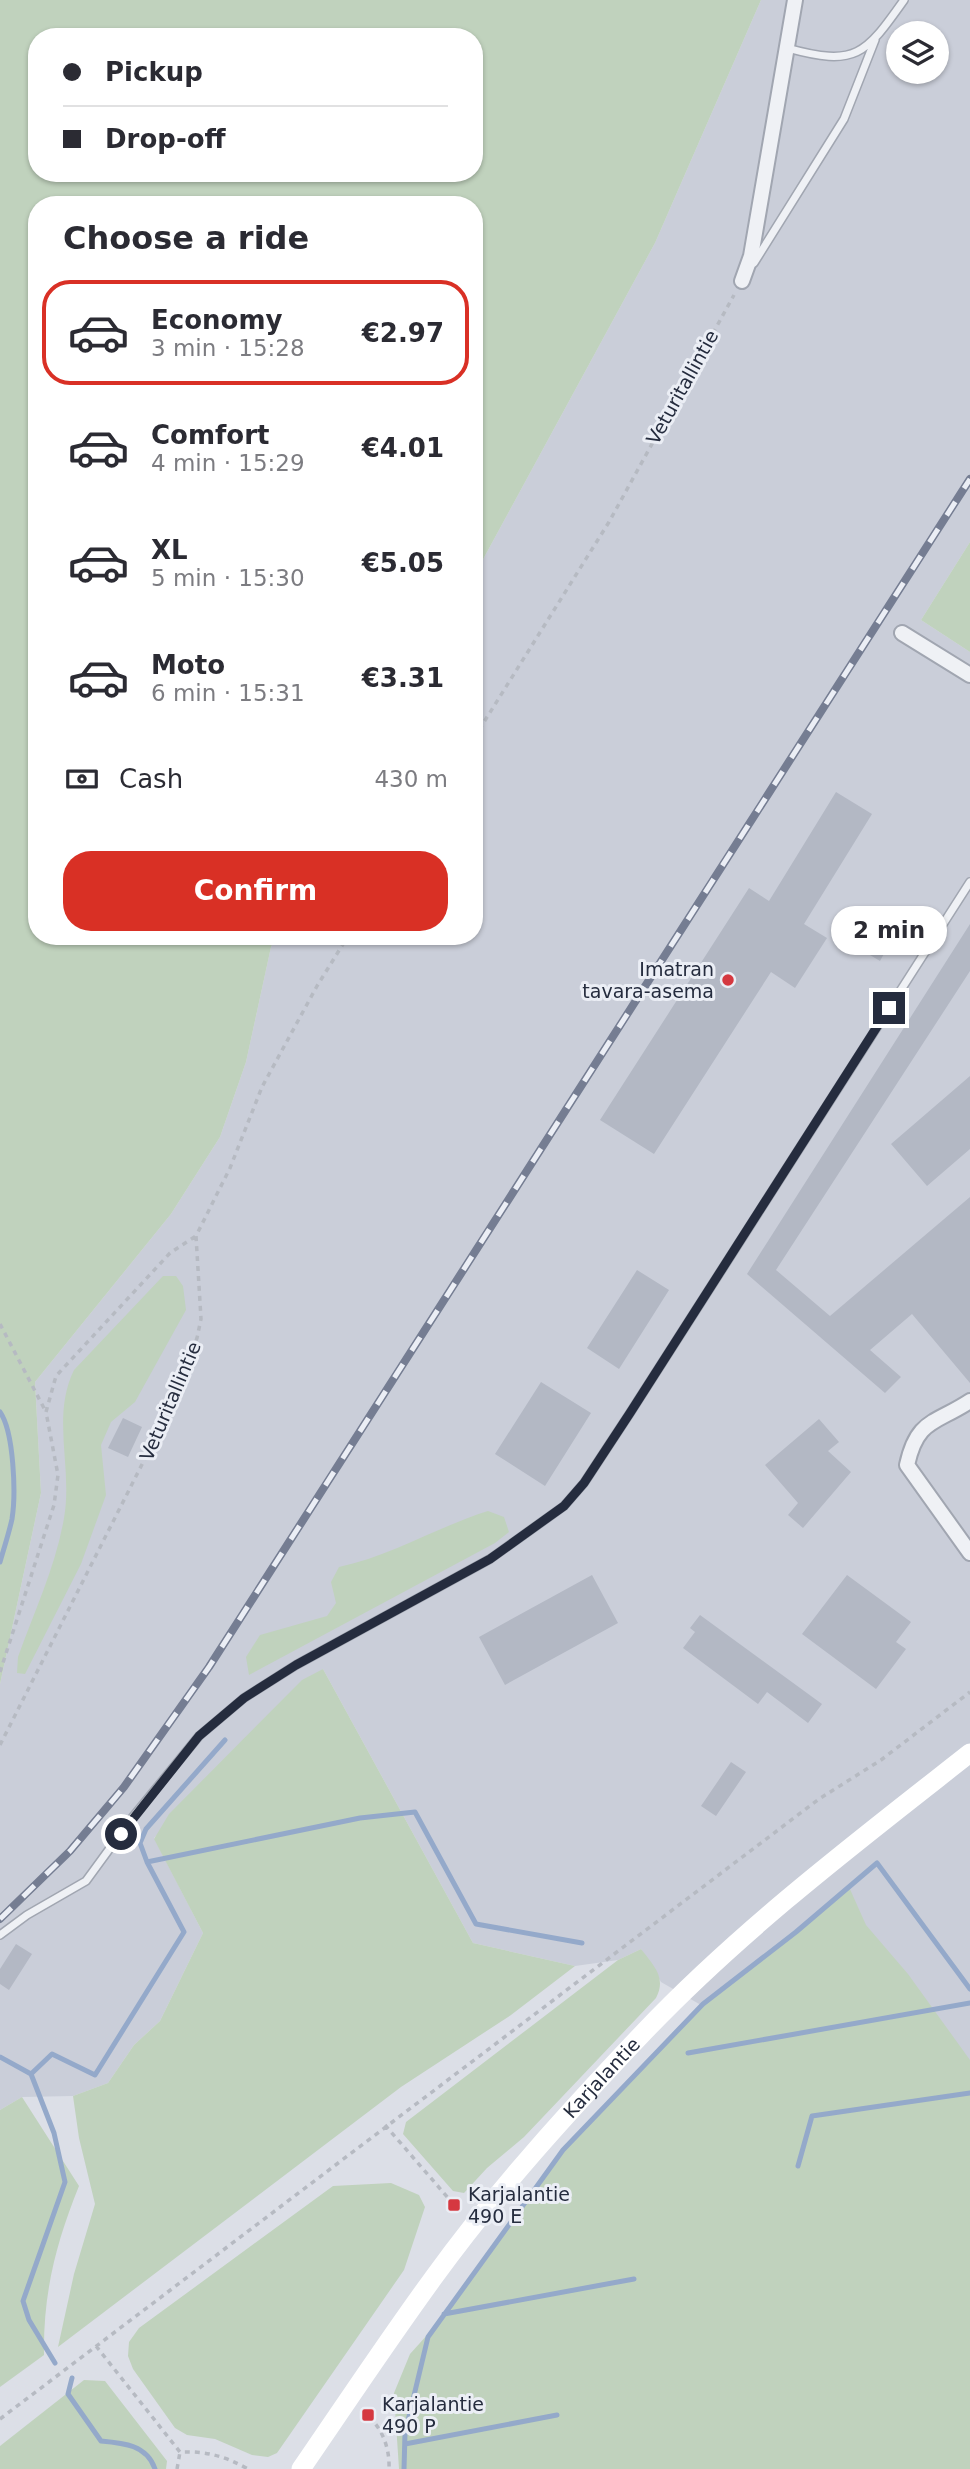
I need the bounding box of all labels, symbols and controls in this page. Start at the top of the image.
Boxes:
map controls [886,21,949,84]
button: layers [886,21,949,84]
text: Pickup [105,57,203,87]
text: Drop-off [105,124,226,154]
text: Choose a ride [63,219,309,257]
icon: car [67,301,130,364]
text: Economy [151,305,282,335]
text: €2.97 [362,318,444,348]
street label: Veturitallintie [642,326,722,448]
text: 3 min · 15:28 [151,335,305,361]
icon: car [67,416,130,479]
text: Comfort [151,420,269,450]
text: €4.01 [362,433,444,463]
text: 4 min · 15:29 [151,450,305,476]
icon: car [67,531,130,594]
text: XL [151,535,188,565]
text: €5.05 [362,548,444,578]
text: 5 min · 15:30 [151,565,305,591]
icon: car [67,646,130,709]
text: Moto [151,650,225,680]
text: €3.31 [362,663,444,693]
text: 6 min · 15:31 [151,680,305,706]
icon: cash [63,760,101,798]
text: Cash [119,764,183,794]
text: 430 m [374,766,448,792]
button: Confirm [63,851,448,931]
callout: 2 min [831,906,947,956]
text: 2 min [853,917,925,943]
place label: Imatran tavara-asema [582,958,714,1002]
marker: Imatran tavara-asema [720,972,736,988]
route end [873,992,905,1024]
street label: Veturitallintie [135,1338,205,1464]
route start [105,1818,137,1850]
street label: Karjalantie [559,2033,644,2123]
place label: Karjalantie 490 E [468,2183,570,2227]
marker: Karjalantie 490 E [446,2197,462,2213]
place label: Karjalantie 490 P [382,2393,484,2437]
marker: Karjalantie 490 P [360,2407,376,2423]

